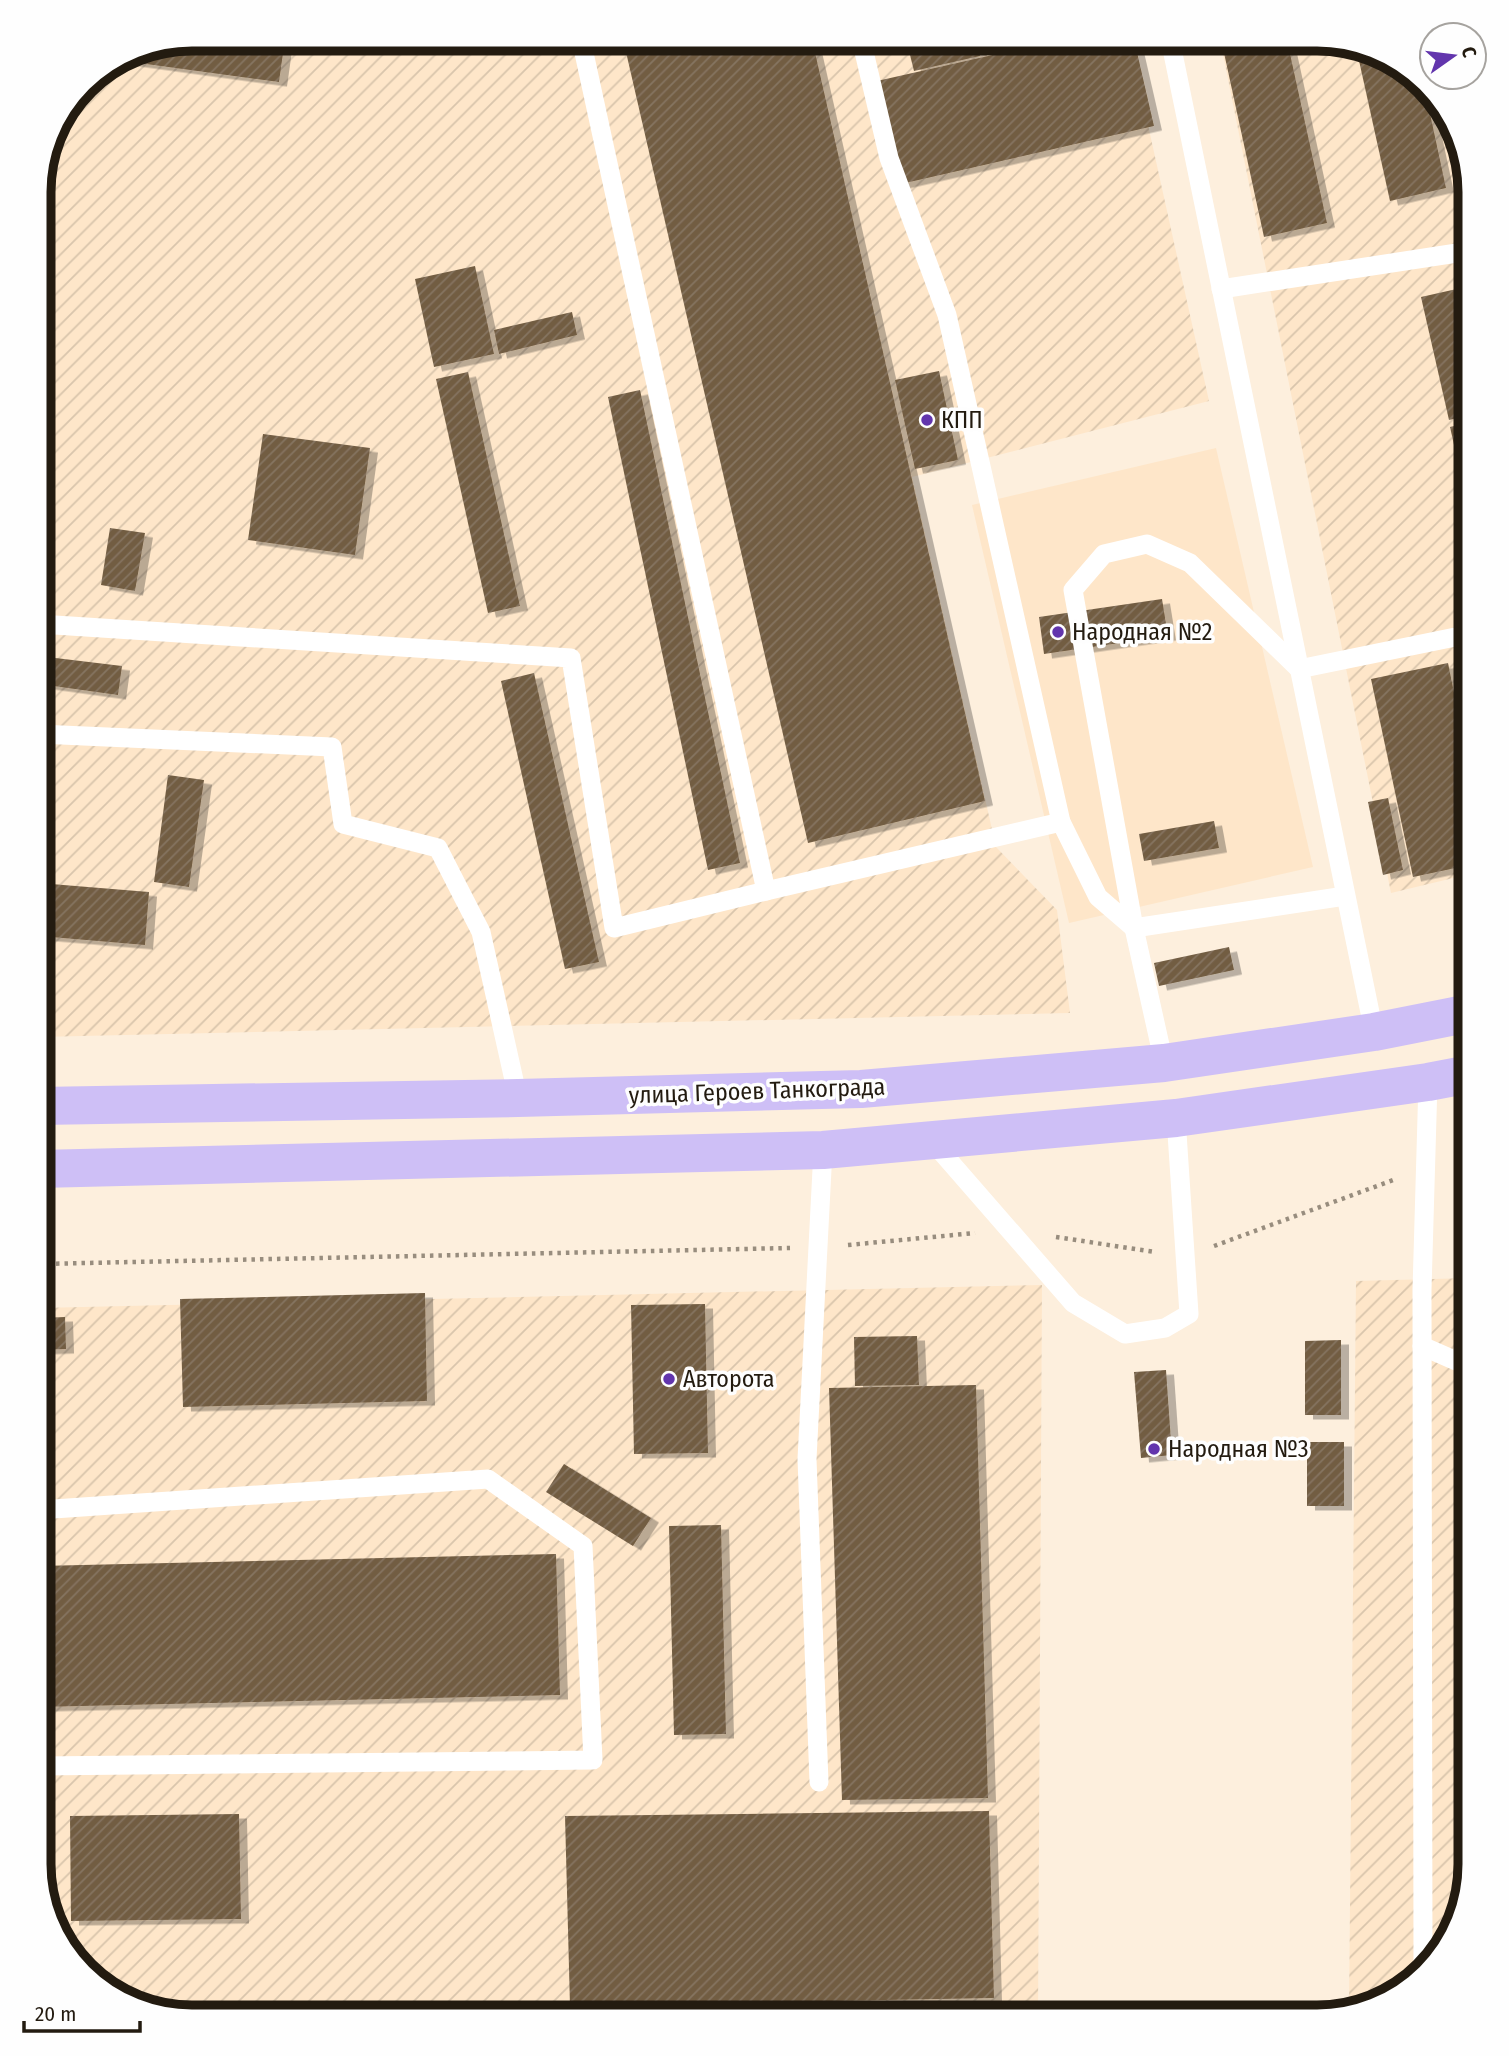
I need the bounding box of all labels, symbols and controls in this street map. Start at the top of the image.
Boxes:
north arrow [1418,21,1488,91]
text: С [1457,44,1481,60]
place label: КПП [941,406,983,434]
marker: КПП [919,412,935,428]
place label: Народная №2 [1072,618,1212,646]
marker: Народная №2 [1050,624,1066,640]
street label: улица Героев Танкограда [628,1073,886,1109]
place label: Авторота [683,1365,775,1393]
marker: Авторота [661,1371,677,1387]
place label: Народная №3 [1168,1435,1309,1463]
marker: Народная №3 [1146,1441,1162,1457]
scale bar [24,1990,140,2034]
text: 20 m [35,2001,76,2027]

